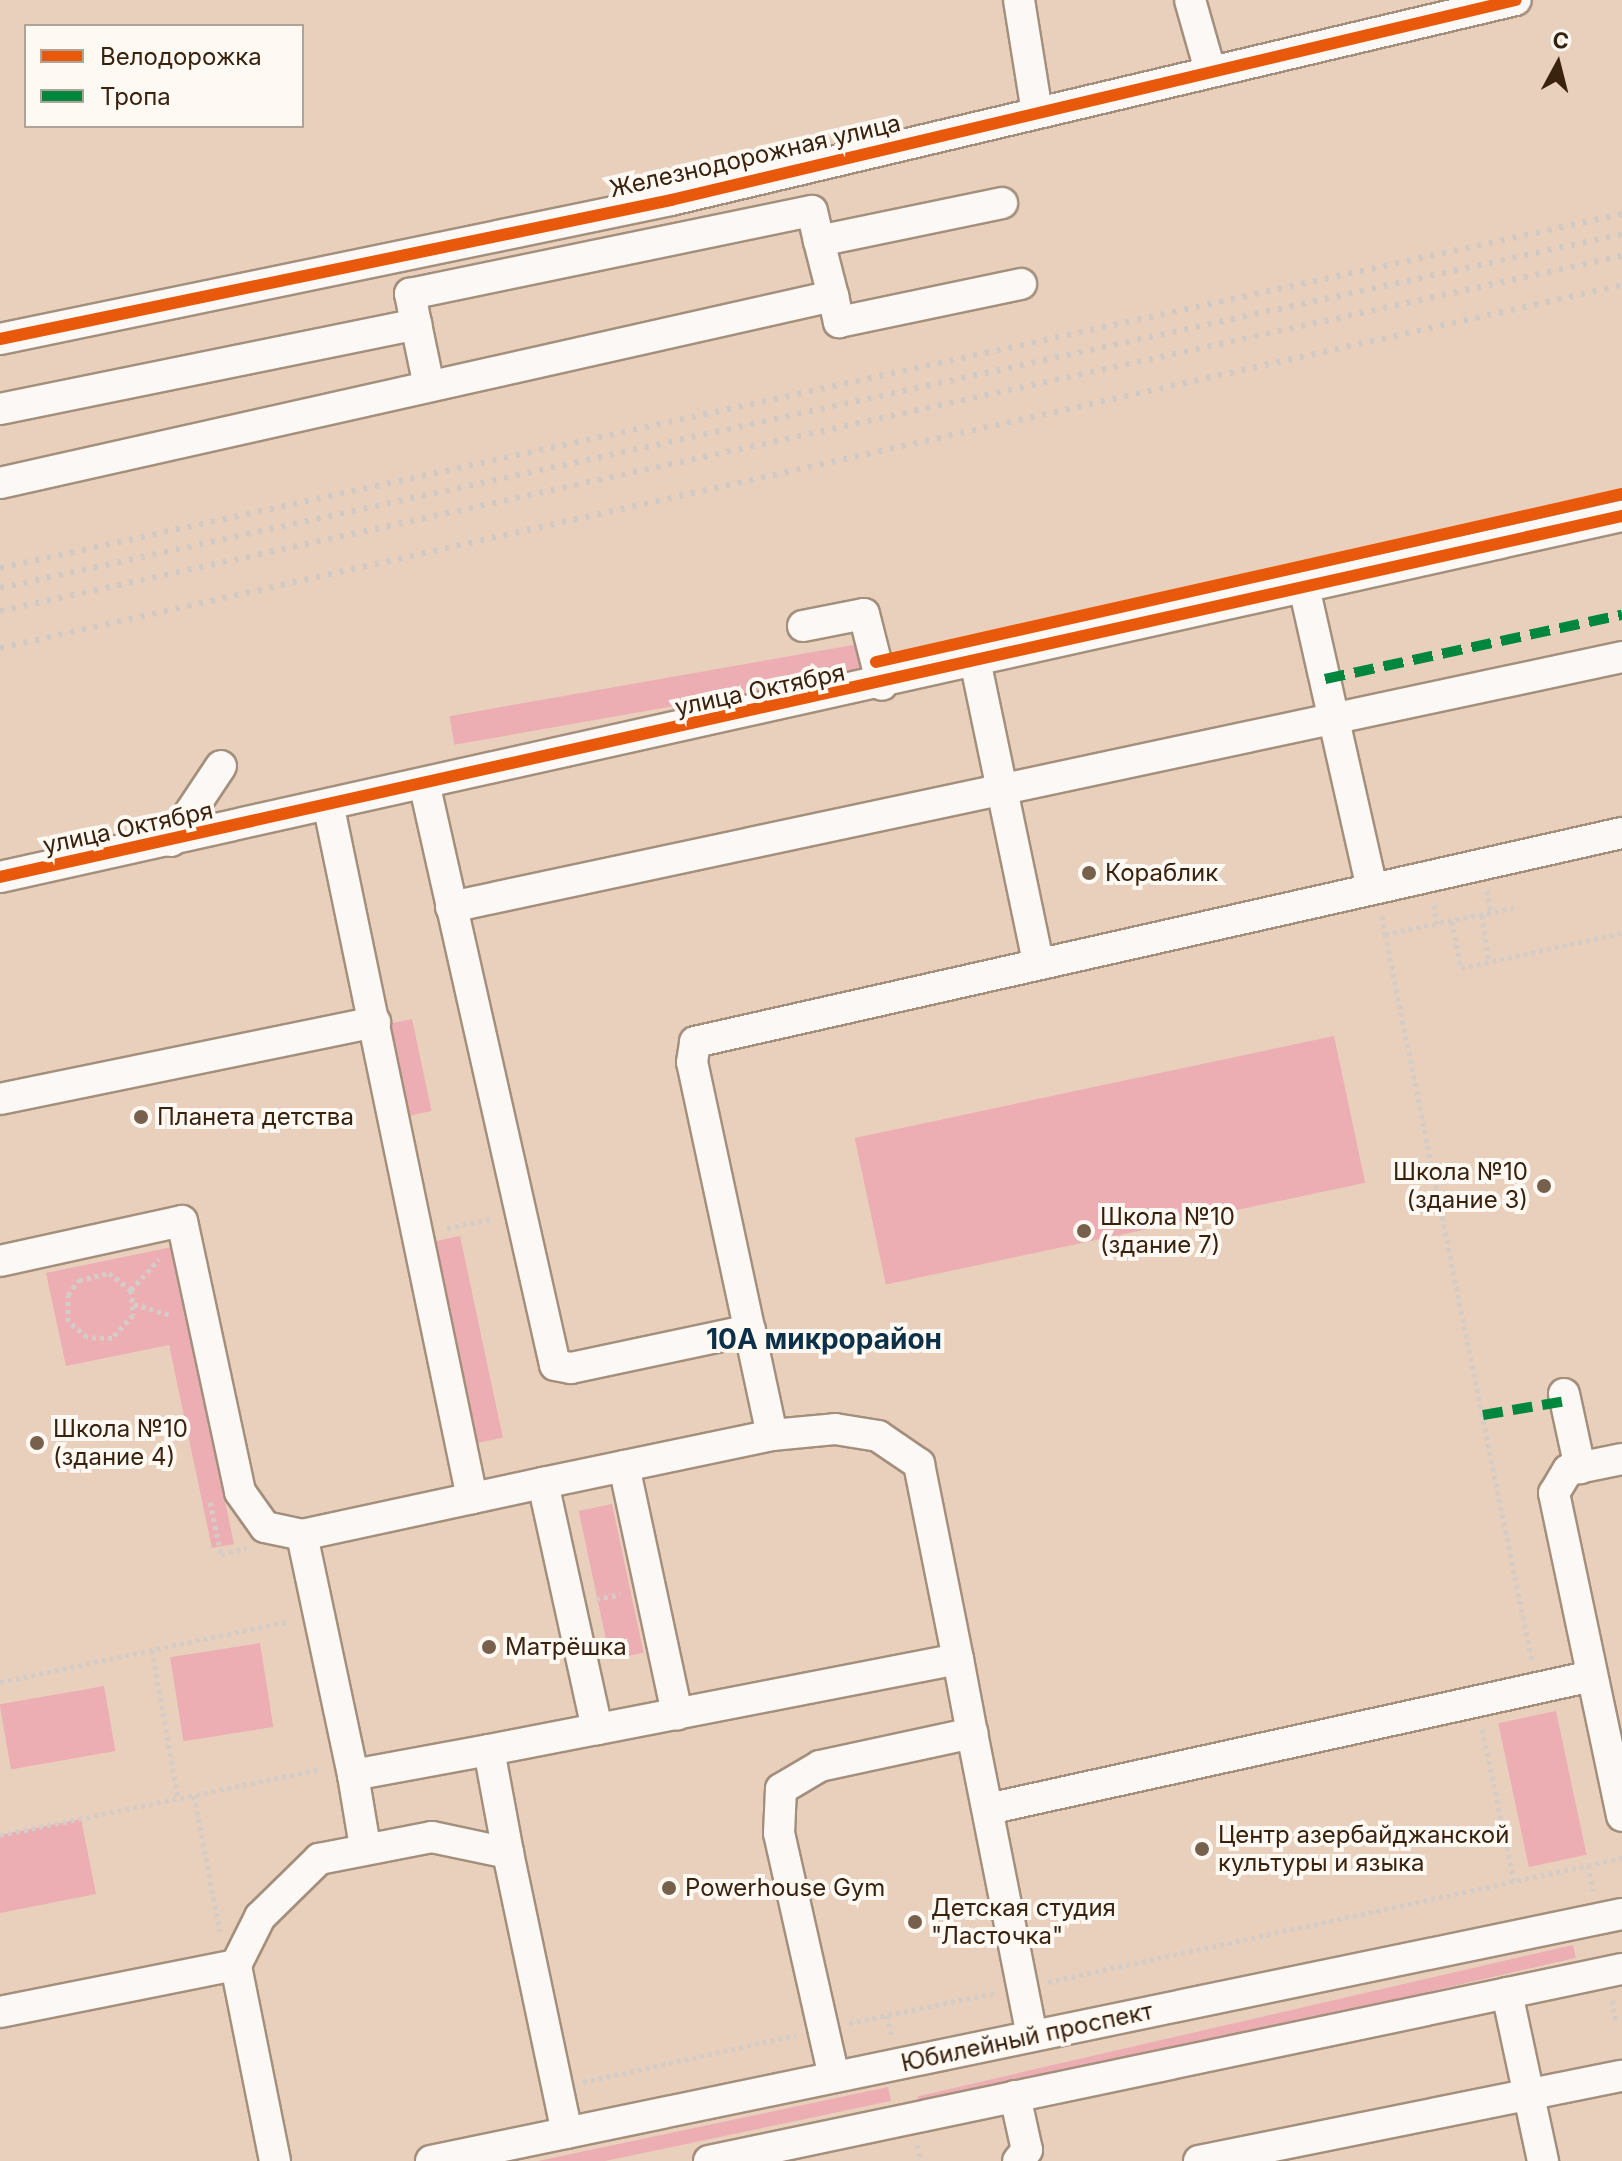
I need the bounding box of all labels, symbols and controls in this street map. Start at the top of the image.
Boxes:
legend [24,24,304,128]
north arrow [1518,24,1598,104]
text: С [1551,26,1571,54]
text: Велодорожка [100,42,262,71]
text: Тропа [100,82,171,111]
street label: Железнодорожная улица [607,108,903,204]
street label: улица Октября [672,658,848,722]
street label: улица Октября [40,796,216,860]
place label: Кораблик [1105,859,1218,887]
marker: Кораблик [1080,864,1098,882]
place label: Планета детства [157,1103,354,1131]
marker: Планета детства [132,1108,150,1126]
place label: Школа №10 (здание 3) [1393,1158,1528,1214]
marker: Школа №10 (здание 3) [1535,1177,1553,1195]
place label: Школа №10 (здание 7) [1100,1203,1235,1259]
marker: Школа №10 (здание 7) [1075,1222,1093,1240]
district label: 10А микрорайон [706,1322,942,1356]
place label: Школа №10 (здание 4) [53,1415,188,1471]
marker: Школа №10 (здание 4) [28,1434,46,1452]
place label: Матрёшка [505,1633,627,1661]
marker: Матрёшка [480,1638,498,1656]
place label: Центр азербайджанской культуры и языка [1218,1821,1509,1877]
marker: Центр азербайджанской культуры и языка [1193,1840,1211,1858]
place label: Powerhouse Gym [685,1874,885,1902]
marker: Powerhouse Gym [660,1879,678,1897]
place label: Детская студия "Ласточка" [931,1894,1116,1950]
marker: Детская студия "Ласточка" [906,1913,924,1931]
street label: Юбилейный проспект [898,1996,1156,2078]

